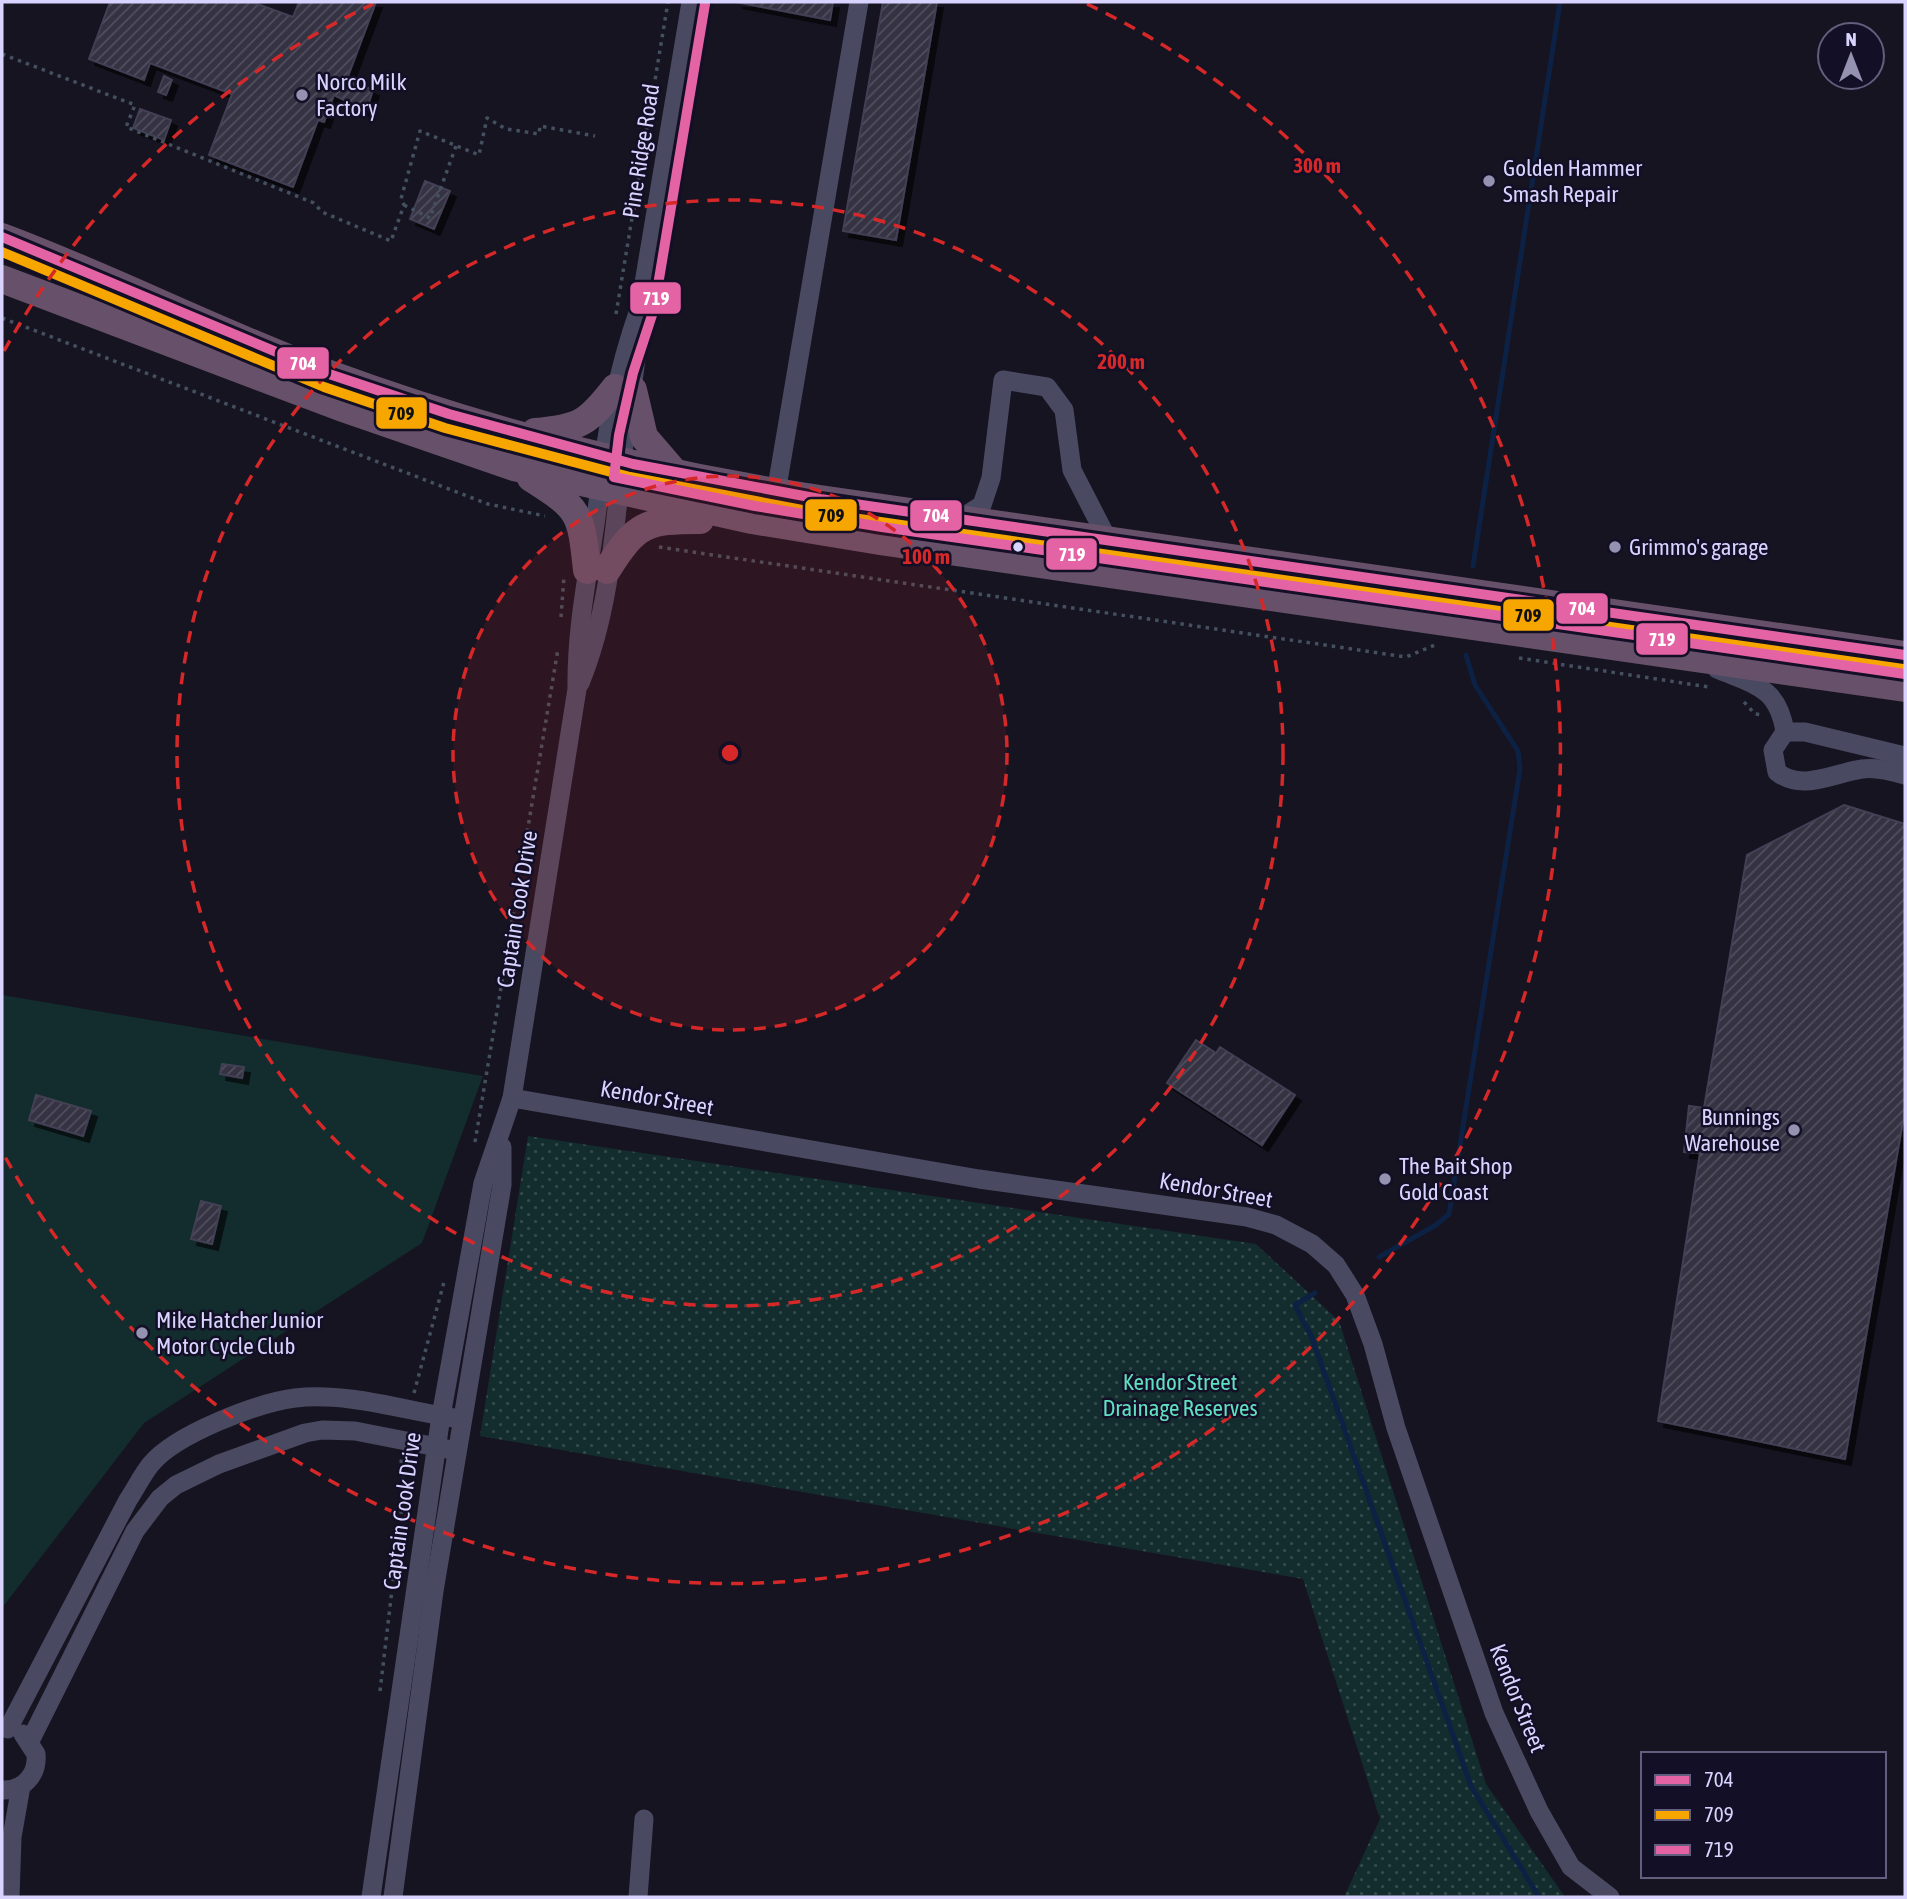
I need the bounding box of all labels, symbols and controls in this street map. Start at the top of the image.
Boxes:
north arrow [1816,21,1886,91]
text: N [1845,28,1857,50]
place label: Norco Milk Factory [316,69,407,121]
street label: Pine Ridge Road [618,82,664,220]
marker: Norco Milk Factory [294,87,310,103]
text: 300 m [1293,153,1341,177]
place label: Golden Hammer Smash Repair [1503,155,1643,207]
marker: Golden Hammer Smash Repair [1481,173,1497,189]
line badge: 719 [629,281,682,315]
text: 719 [643,287,669,309]
line badge: 704 [276,346,330,380]
text: 200 m [1097,349,1145,373]
text: 704 [290,352,316,374]
line badge: 709 [375,396,428,430]
text: 709 [388,402,414,424]
line badge: 709 [804,498,858,532]
line badge: 704 [909,499,963,532]
text: 709 [818,504,844,526]
text: 704 [923,504,949,526]
place label: Grimmo's garage [1629,534,1768,560]
line badge: 719 [1045,537,1098,571]
marker: Grimmo's garage [1607,539,1623,555]
unlabelled marker [1011,540,1025,554]
text: 719 [1059,543,1085,565]
text: 100 m [902,544,950,568]
line badge: 704 [1555,592,1609,625]
text: 704 [1569,597,1595,619]
line badge: 709 [1502,598,1555,632]
text: 709 [1515,604,1541,626]
line badge: 719 [1635,622,1689,656]
text: 719 [1649,628,1675,650]
centre of rings [718,741,742,765]
street label: Captain Cook Drive [492,829,542,989]
street label: Kendor Street [598,1075,716,1121]
place label: Bunnings Warehouse [1684,1104,1780,1156]
marker: Bunnings Warehouse [1786,1122,1802,1138]
place label: The Bait Shop Gold Coast [1399,1153,1513,1205]
street label: Kendor Street [1157,1167,1275,1213]
marker: The Bait Shop Gold Coast [1377,1171,1393,1187]
place label: Mike Hatcher Junior Motor Cycle Club [156,1307,324,1359]
marker: Mike Hatcher Junior Motor Cycle Club [134,1325,150,1341]
park label: Kendor Street Drainage Reserves [1102,1369,1258,1421]
street label: Captain Cook Drive [378,1431,426,1591]
street label: Kendor Street [1484,1640,1552,1756]
legend [1641,1752,1886,1878]
text: 704 [1704,1767,1734,1791]
text: 709 [1704,1802,1734,1826]
text: 719 [1704,1837,1734,1861]

